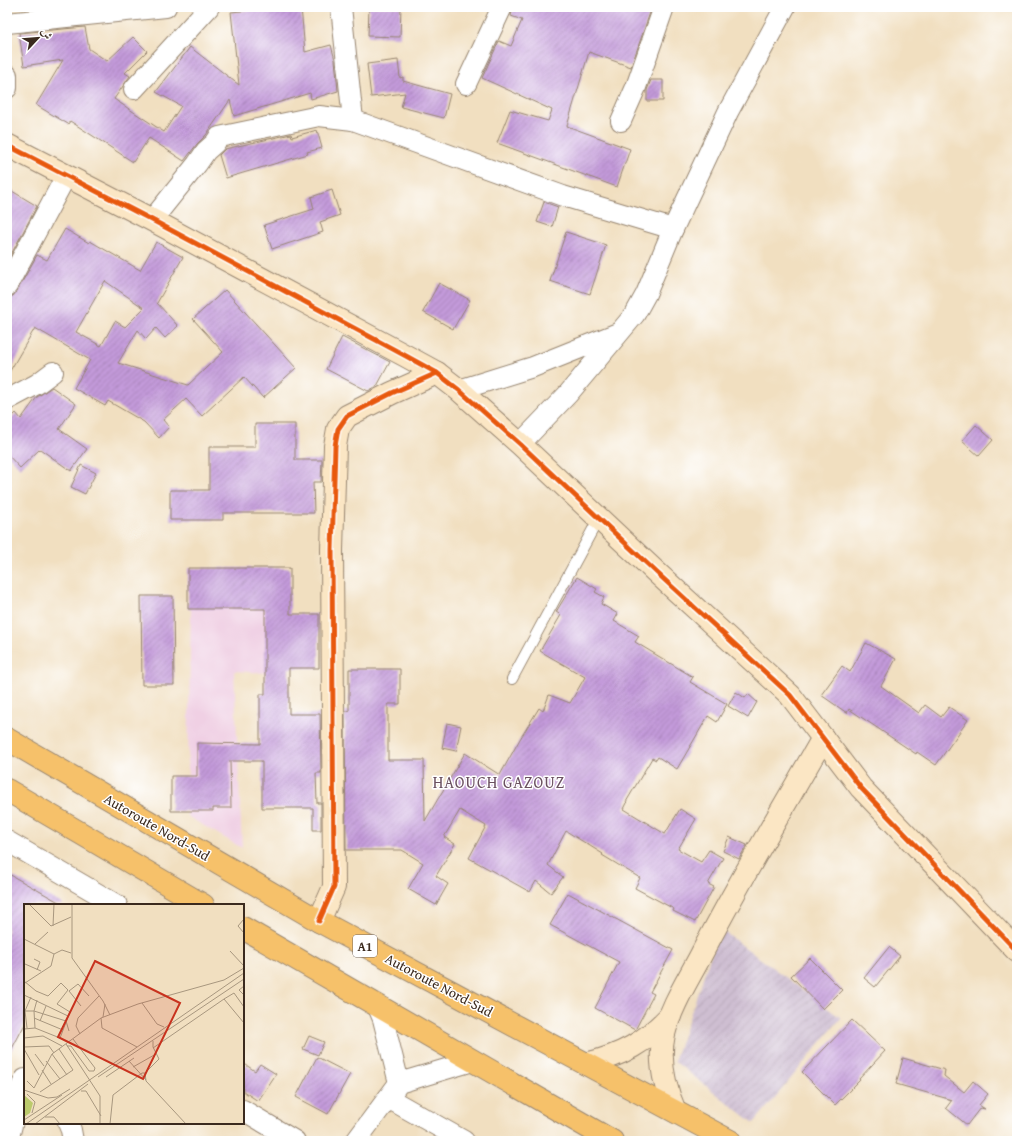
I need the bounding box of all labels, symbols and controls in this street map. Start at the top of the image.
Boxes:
north arrow [18,18,58,58]
text: ش [37,25,57,42]
district label: HAOUCH GAZOUZ [433,770,565,794]
street label: Autoroute Nord-Sud [100,789,214,866]
inset map [24,904,244,1124]
road number: A1 [353,935,377,957]
street label: Autoroute Nord-Sud [382,948,497,1022]

